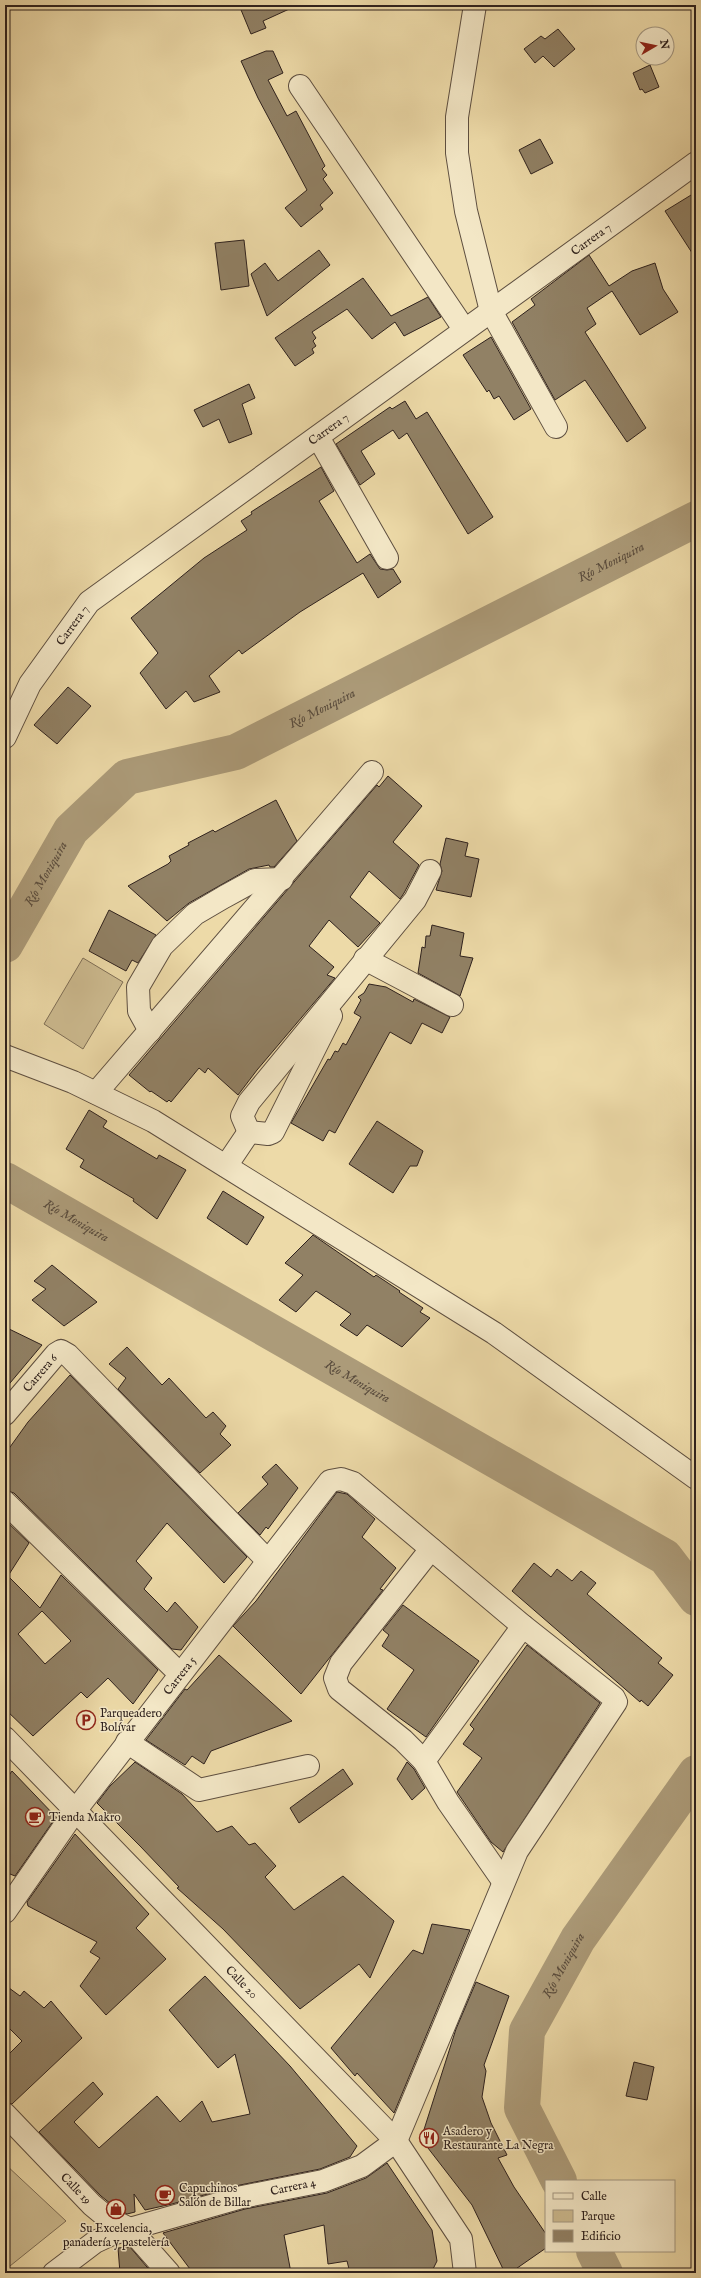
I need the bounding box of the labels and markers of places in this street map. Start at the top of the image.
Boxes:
place label: Parqueadero Bolívar [100,1706,163,1735]
parking icon: Parqueadero Bolívar [75,1709,97,1731]
cafe icon: Tienda Makro [24,1806,46,1828]
place label: Tienda Makro [49,1810,121,1825]
place label: Asadero y Restaurante La Negra [442,2124,554,2153]
restaurant icon: Asadero y Restaurante La Negra [418,2127,440,2149]
place label: Capuchinos Salón de Billar [179,2181,251,2210]
cafe icon: Capuchinos Salón de Billar [154,2184,176,2206]
shop icon: Su Excelencia, panadería y pastelería [105,2198,127,2220]
place label: Su Excelencia, panadería y pastelería [63,2221,170,2251]

